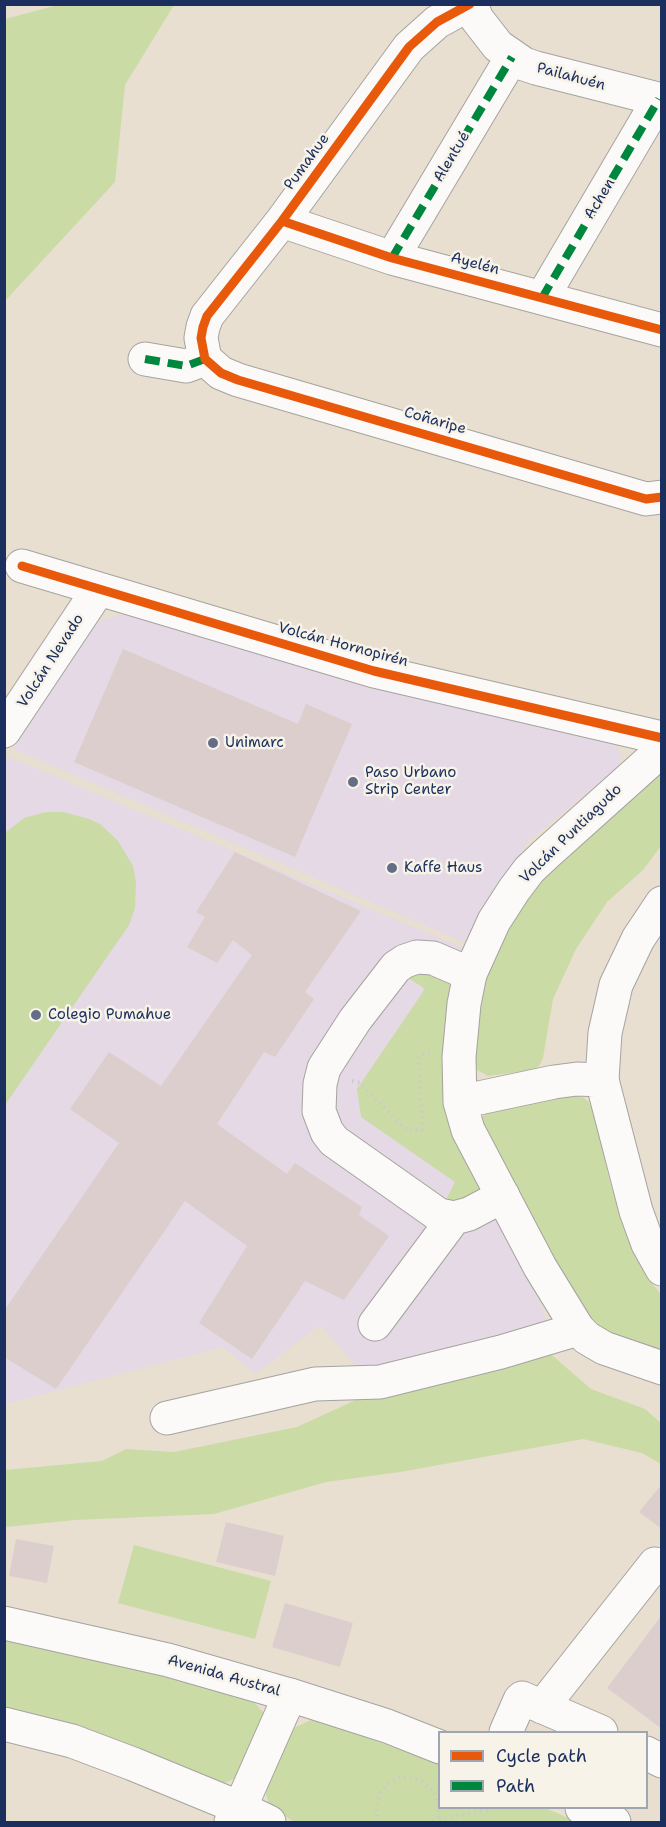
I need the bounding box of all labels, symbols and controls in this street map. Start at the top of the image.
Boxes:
street label: Pailahuén [535,59,607,95]
street label: Alentué [430,128,474,186]
street label: Pumahue [280,130,334,194]
street label: Achen [581,175,619,223]
street label: Ayelén [449,249,501,279]
street label: Coñaripe [402,404,468,438]
street label: Volcán Nevado [14,611,88,711]
street label: Volcán Hornopirén [276,619,410,671]
place label: Unimarc [225,734,284,752]
marker: Unimarc [206,736,220,750]
place label: Paso Urbano Strip Center [365,764,456,799]
marker: Paso Urbano Strip Center [346,775,360,789]
street label: Volcán Puntiagudo [516,781,626,887]
place label: Kaffe Haus [404,859,483,877]
marker: Kaffe Haus [385,861,399,875]
place label: Colegio Pumahue [48,1006,171,1024]
marker: Colegio Pumahue [29,1008,43,1022]
street label: Avenida Austral [165,1651,283,1701]
legend [438,1731,648,1809]
text: Cycle path [496,1744,587,1768]
text: Path [496,1774,535,1798]

